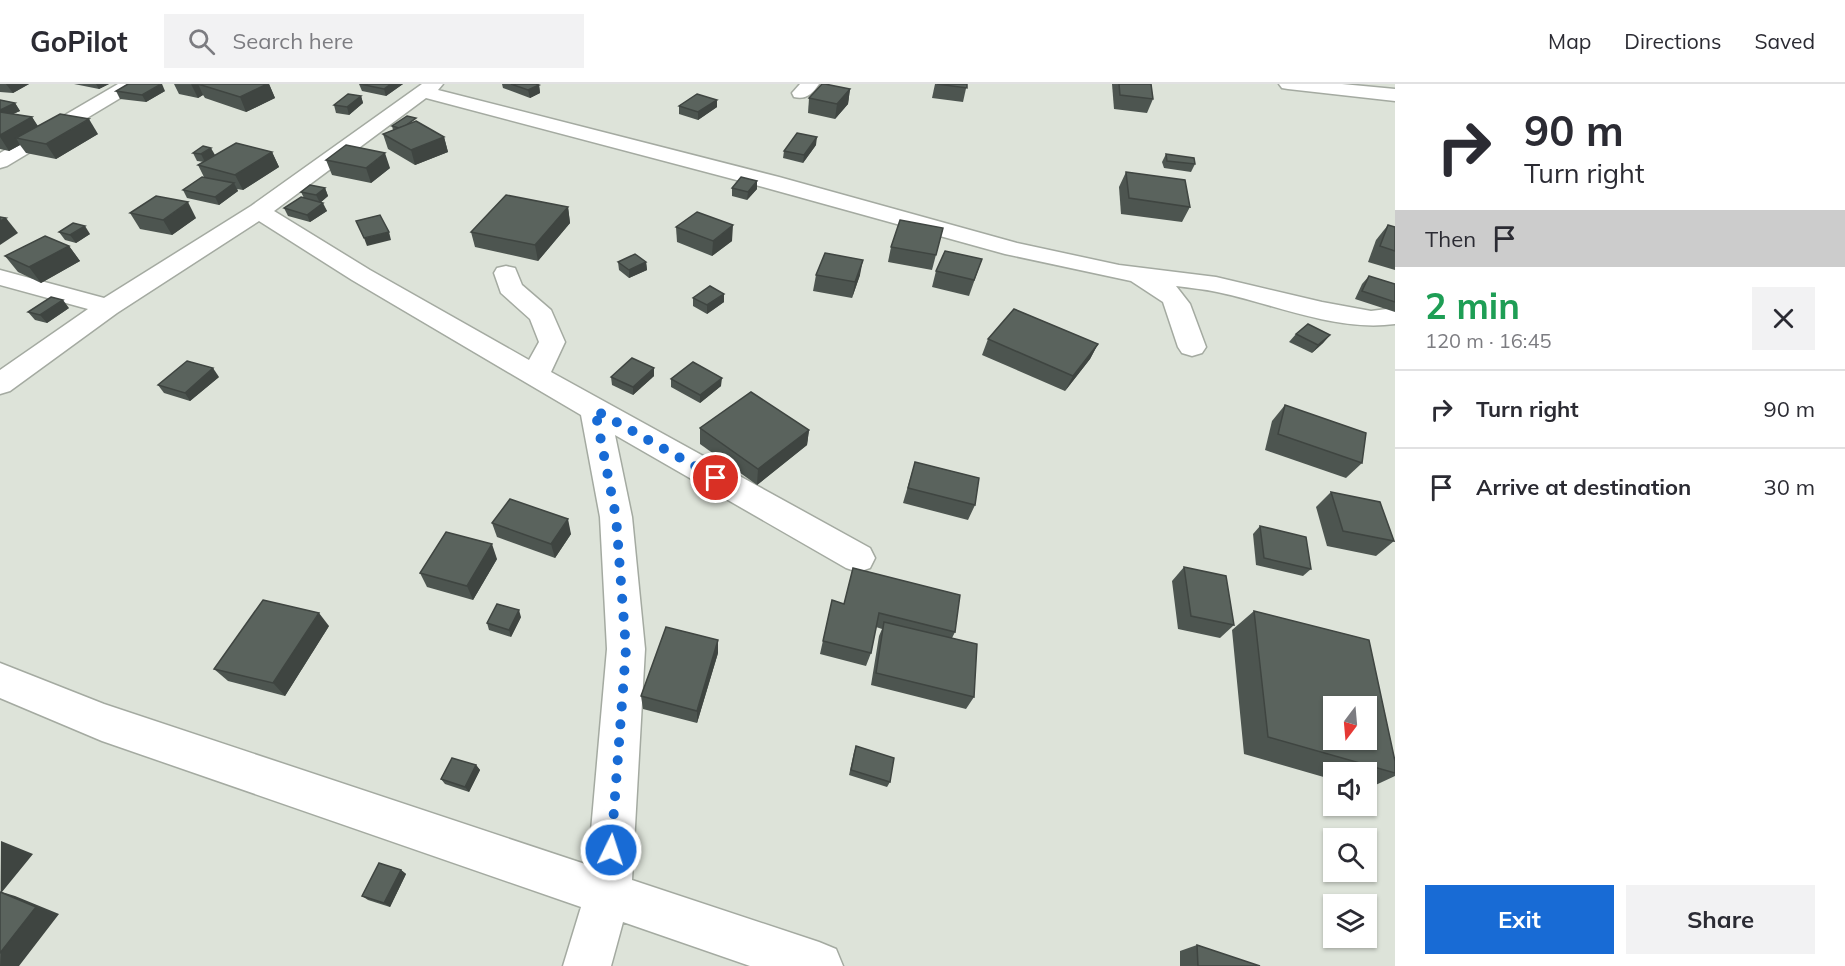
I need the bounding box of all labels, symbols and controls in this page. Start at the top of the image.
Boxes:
search box [164,14,584,68]
text: GoPilot [30,24,128,59]
icon: search [185,25,218,58]
text: Search here [233,27,354,55]
text: Map [1548,28,1591,54]
text: Directions [1624,28,1721,54]
text: Saved [1754,28,1815,54]
text: 90 m [1524,104,1624,157]
icon: right [1425,108,1503,186]
text: Turn right [1524,156,1644,190]
icon: arrive [1488,222,1521,255]
text: Then [1425,225,1476,253]
text: 2 min [1425,283,1520,328]
button: close [1752,287,1815,350]
text: 120 m · 16:45 [1425,328,1551,353]
icon: right [1425,393,1458,426]
text: Turn right [1476,395,1579,423]
text: 90 m [1764,395,1815,423]
pin [690,452,741,503]
icon: arrive [699,461,732,494]
icon: arrive [1425,471,1458,504]
text: Arrive at destination [1476,473,1691,501]
text: 30 m [1764,473,1815,501]
north arrow [1323,696,1377,750]
map controls [1323,696,1377,948]
button: sound [1323,762,1377,816]
position arrow [579,818,643,882]
button: search [1323,828,1377,882]
button: Exit [1425,885,1614,954]
button: Share [1626,885,1815,954]
button: layers [1323,894,1377,948]

